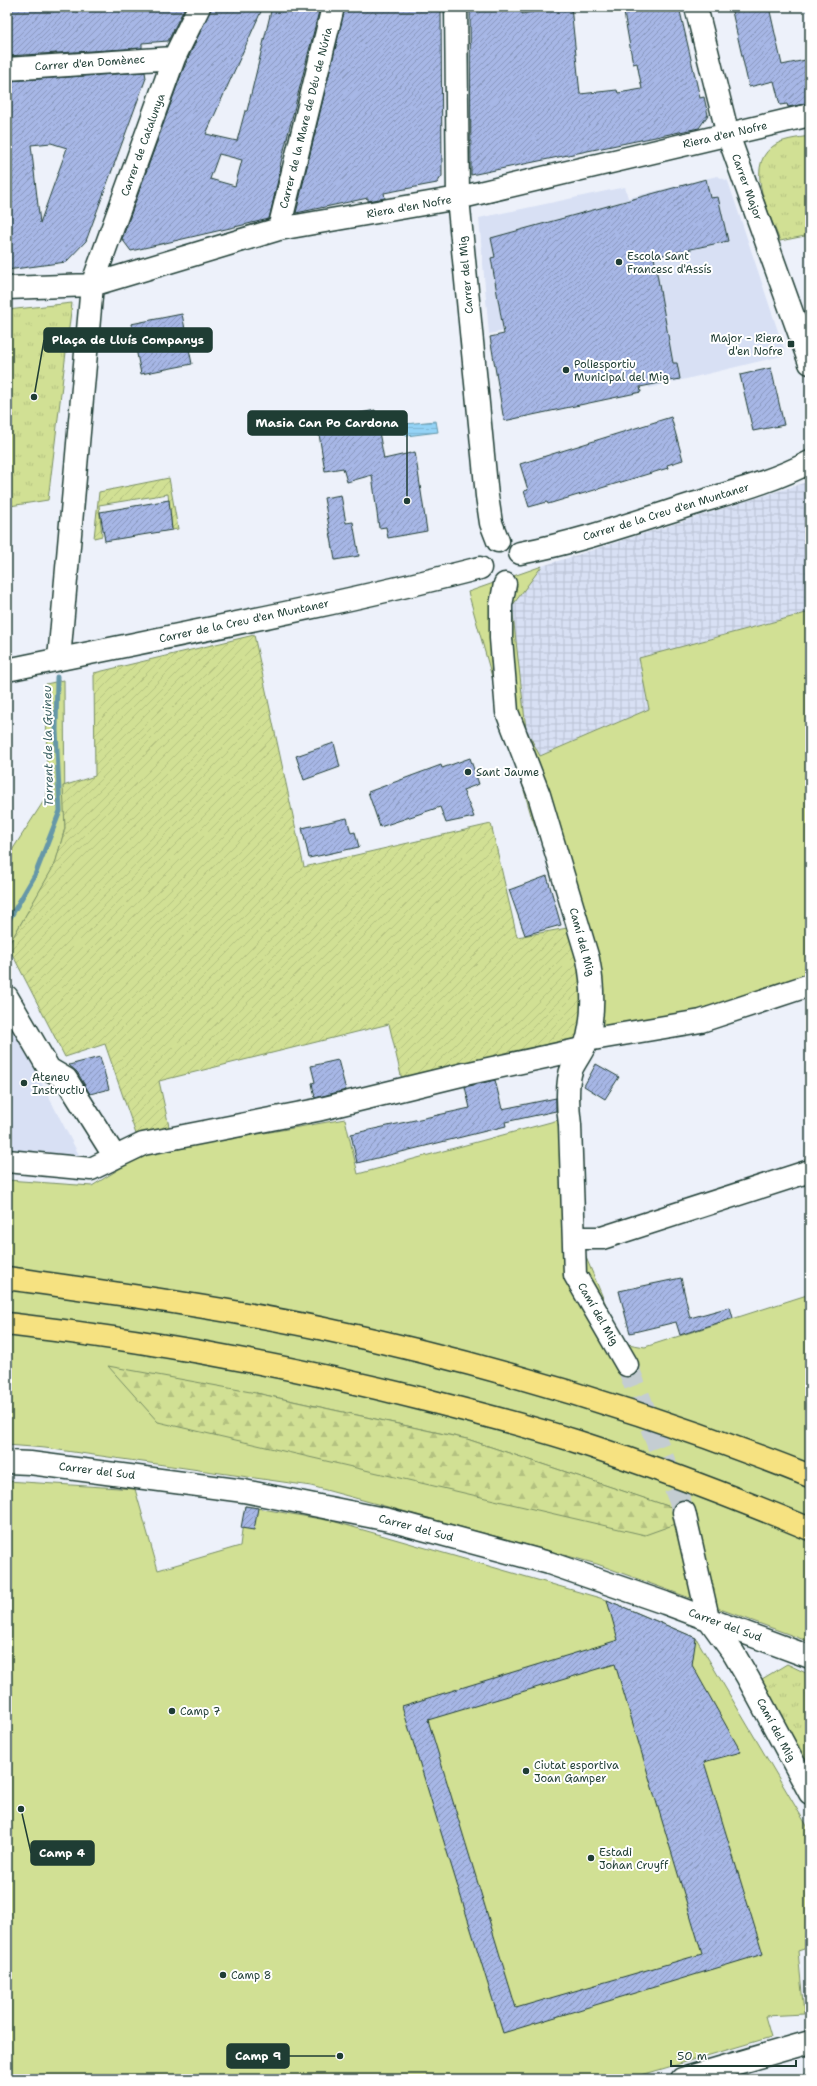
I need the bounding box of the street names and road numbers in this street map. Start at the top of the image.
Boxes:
street label: Carrer de la Mare de Déu de Núria [276,26,336,210]
street label: Carrer d'en Domènec [34,52,146,74]
street label: Carrer de Catalunya [117,91,169,198]
street label: Riera d'en Nofre [681,118,769,152]
street label: Carrer Major [728,152,766,222]
street label: Riera d'en Nofre [365,192,453,222]
street label: Carrer del Mig [455,235,477,315]
street label: Carrer de la Creu d'en Muntaner [581,479,751,545]
street label: Carrer de la Creu d'en Muntaner [158,596,330,646]
street label: Camí del Mig [566,906,598,978]
street label: Camí del Mig [574,1280,622,1348]
street label: Carrer del Sud [58,1459,136,1483]
street label: Carrer del Sud [377,1511,455,1545]
street label: Carrer del Sud [686,1605,764,1645]
street label: Camí del Mig [753,1696,799,1765]

